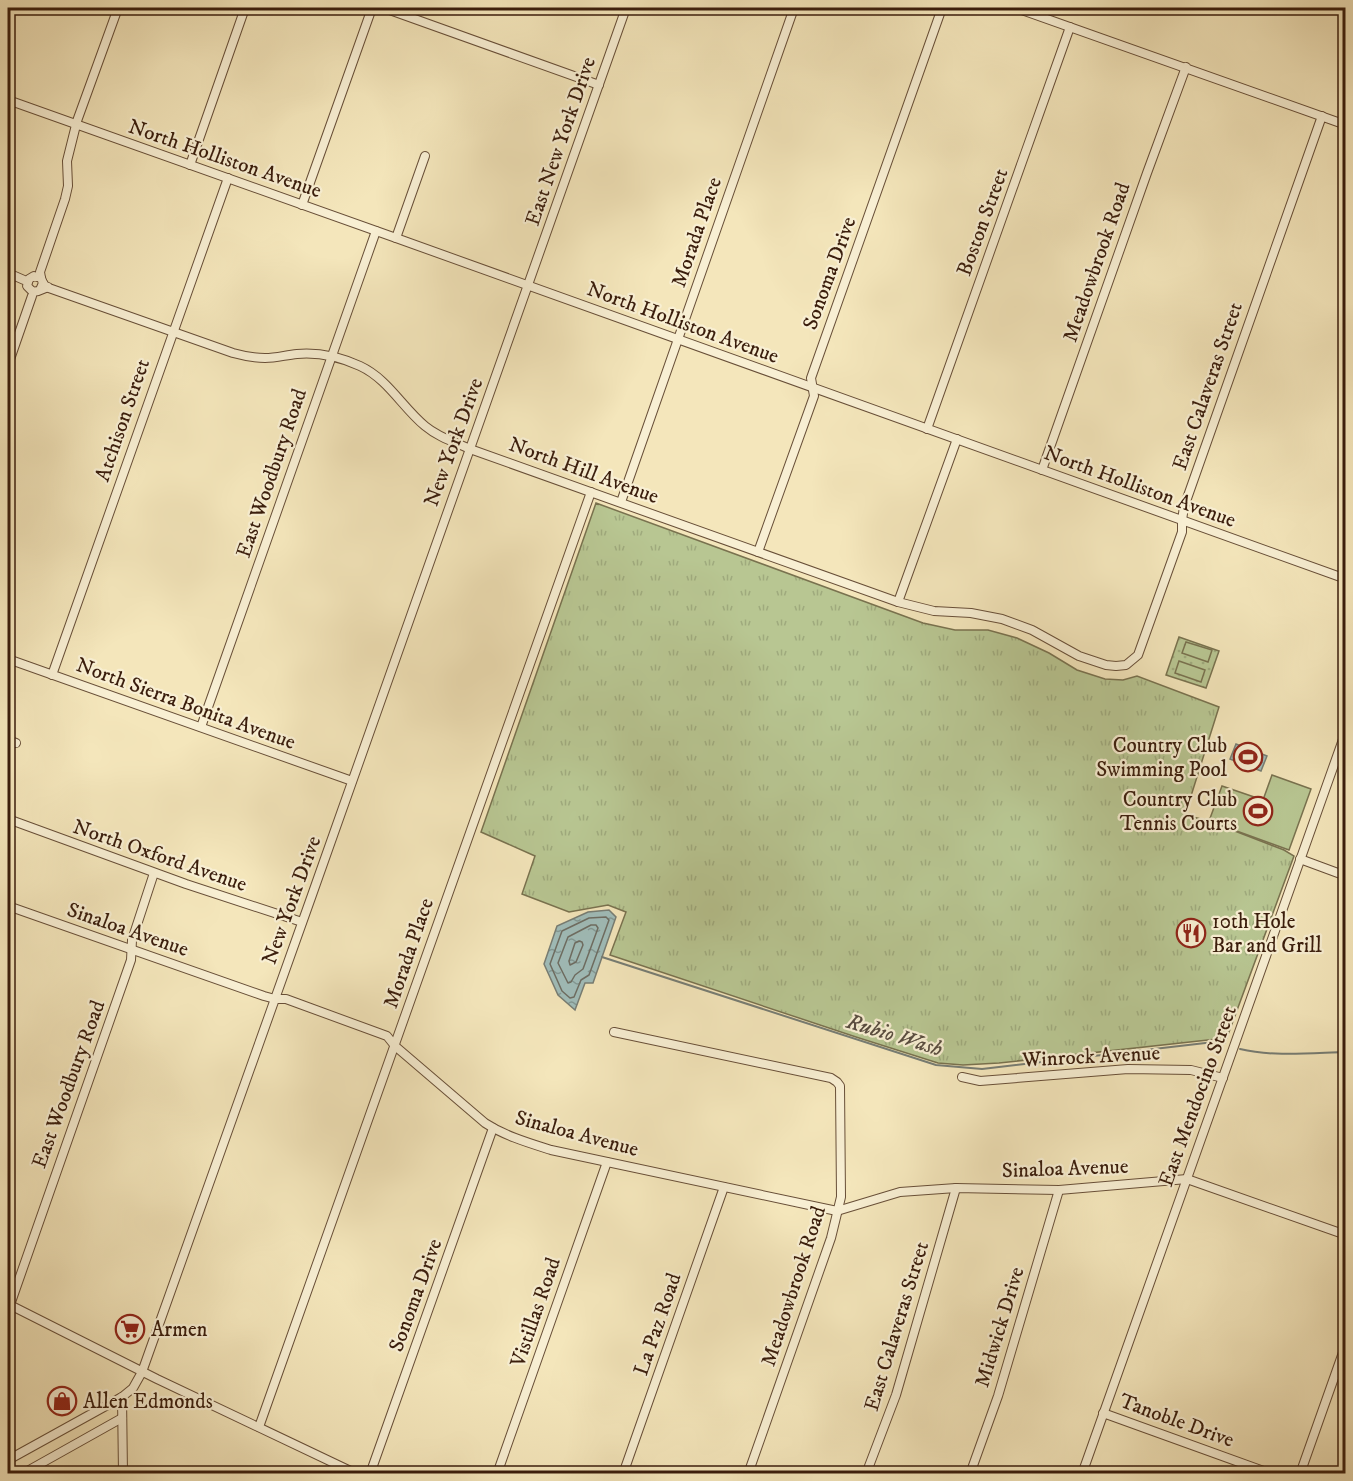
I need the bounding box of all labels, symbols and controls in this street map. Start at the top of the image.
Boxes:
street label: East New York Drive [520,53,602,229]
street label: North Holliston Avenue [125,114,325,204]
street label: Boston Street [951,165,1015,280]
street label: Morada Place [666,174,728,291]
street label: Meadowbrook Road [1057,179,1137,345]
street label: Sonoma Drive [797,213,862,333]
street label: North Holliston Avenue [583,276,783,370]
street label: East Calaveras Street [1167,299,1249,474]
street label: Atchison Street [90,355,156,485]
street label: New York Drive [419,374,489,510]
street label: East Woodbury Road [231,385,313,561]
street label: North Hill Avenue [505,432,662,510]
street label: North Holliston Avenue [1040,440,1240,534]
street label: North Sierra Bonita Avenue [72,652,299,756]
place label: Country Club Swimming Pool [1096,733,1228,783]
sports icon: Country Club Swimming Pool [1232,741,1264,773]
place label: Country Club Tennis Courts [1120,787,1237,837]
sports icon: Country Club Tennis Courts [1242,795,1274,827]
street label: North Oxford Avenue [69,814,250,898]
street label: New York Drive [257,832,327,968]
street label: Morada Place [378,895,440,1012]
street label: Sinaloa Avenue [64,897,192,963]
place label: 10th Hole Bar and Grill [1212,909,1323,959]
restaurant icon: 10th Hole Bar and Grill [1175,917,1207,949]
street label: East Woodbury Road [26,996,112,1172]
street label: East Mendocino Street [1153,1002,1243,1191]
water label: Rubio Wash [842,1008,946,1063]
street label: Winrock Avenue [1020,1040,1161,1074]
street label: Sinaloa Avenue [512,1105,642,1163]
street label: Sinaloa Avenue [1001,1154,1129,1184]
street label: Meadowbrook Road [756,1202,832,1370]
street label: Sonoma Drive [383,1235,448,1355]
street label: East Calaveras Street [859,1238,935,1414]
street label: Vistillas Road [505,1254,567,1372]
street label: Midwick Drive [969,1264,1031,1391]
street label: La Paz Road [628,1269,688,1379]
supermarket icon: Armen [114,1313,146,1345]
place label: Armen [151,1317,208,1343]
shop icon: Allen Edmonds [46,1385,78,1417]
street label: Tanoble Drive [1116,1388,1238,1454]
place label: Allen Edmonds [83,1389,213,1415]

